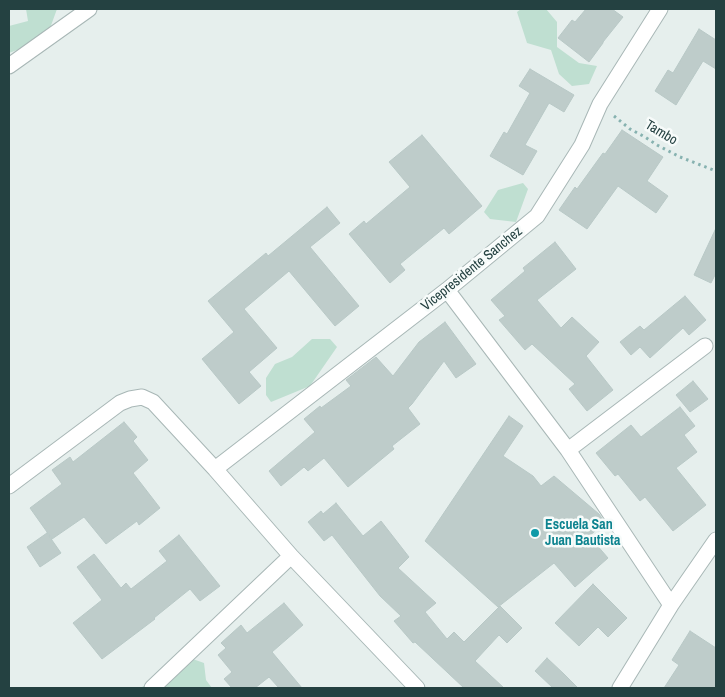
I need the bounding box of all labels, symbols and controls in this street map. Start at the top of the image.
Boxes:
street label: Tambo [642,117,680,149]
street label: Vicepresidente Sanchez [418,223,526,315]
place label: Escuela San Juan Bautista [545,517,620,550]
marker: Escuela San Juan Bautista [529,527,541,539]

